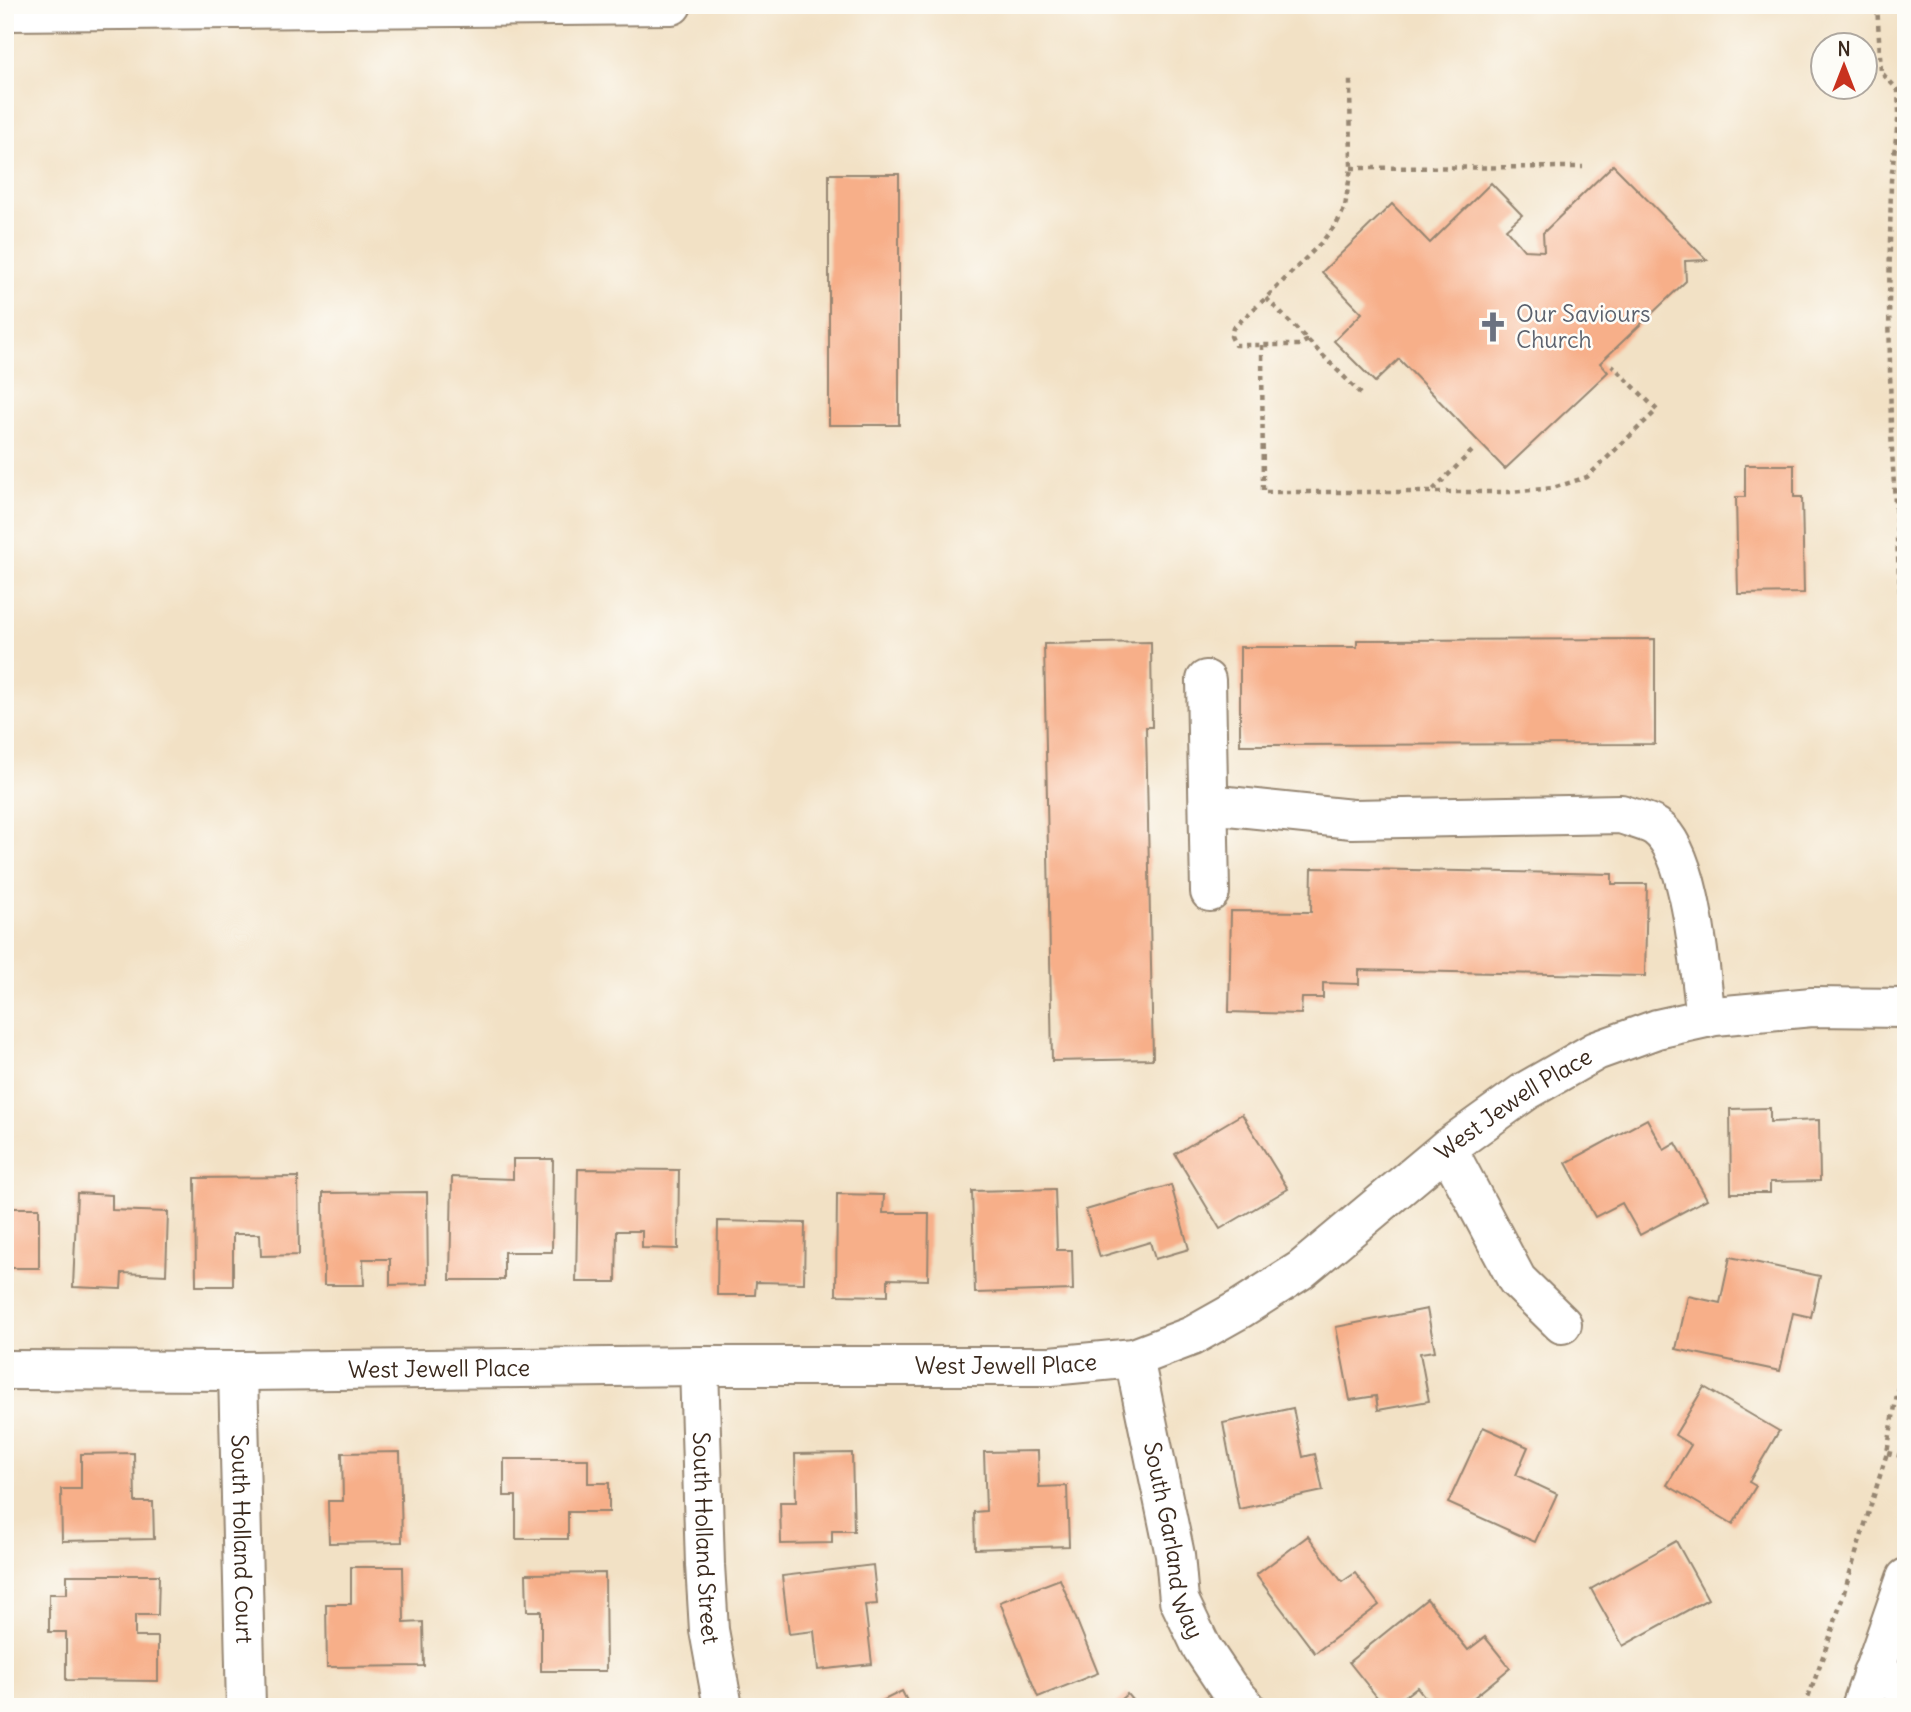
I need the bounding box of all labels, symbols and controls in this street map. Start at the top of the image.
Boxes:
north arrow [1810,32,1880,102]
text: N [1837,37,1851,61]
place label: Our Saviours Church [1516,299,1651,354]
church icon: Our Saviours Church [1476,310,1510,344]
street label: West Jewell Place [1429,1041,1597,1166]
street label: West Jewell Place [915,1347,1098,1380]
street label: West Jewell Place [348,1353,530,1384]
street label: South Holland Street [687,1431,726,1646]
street label: South Holland Court [226,1434,259,1644]
street label: South Garland Way [1138,1439,1210,1643]

